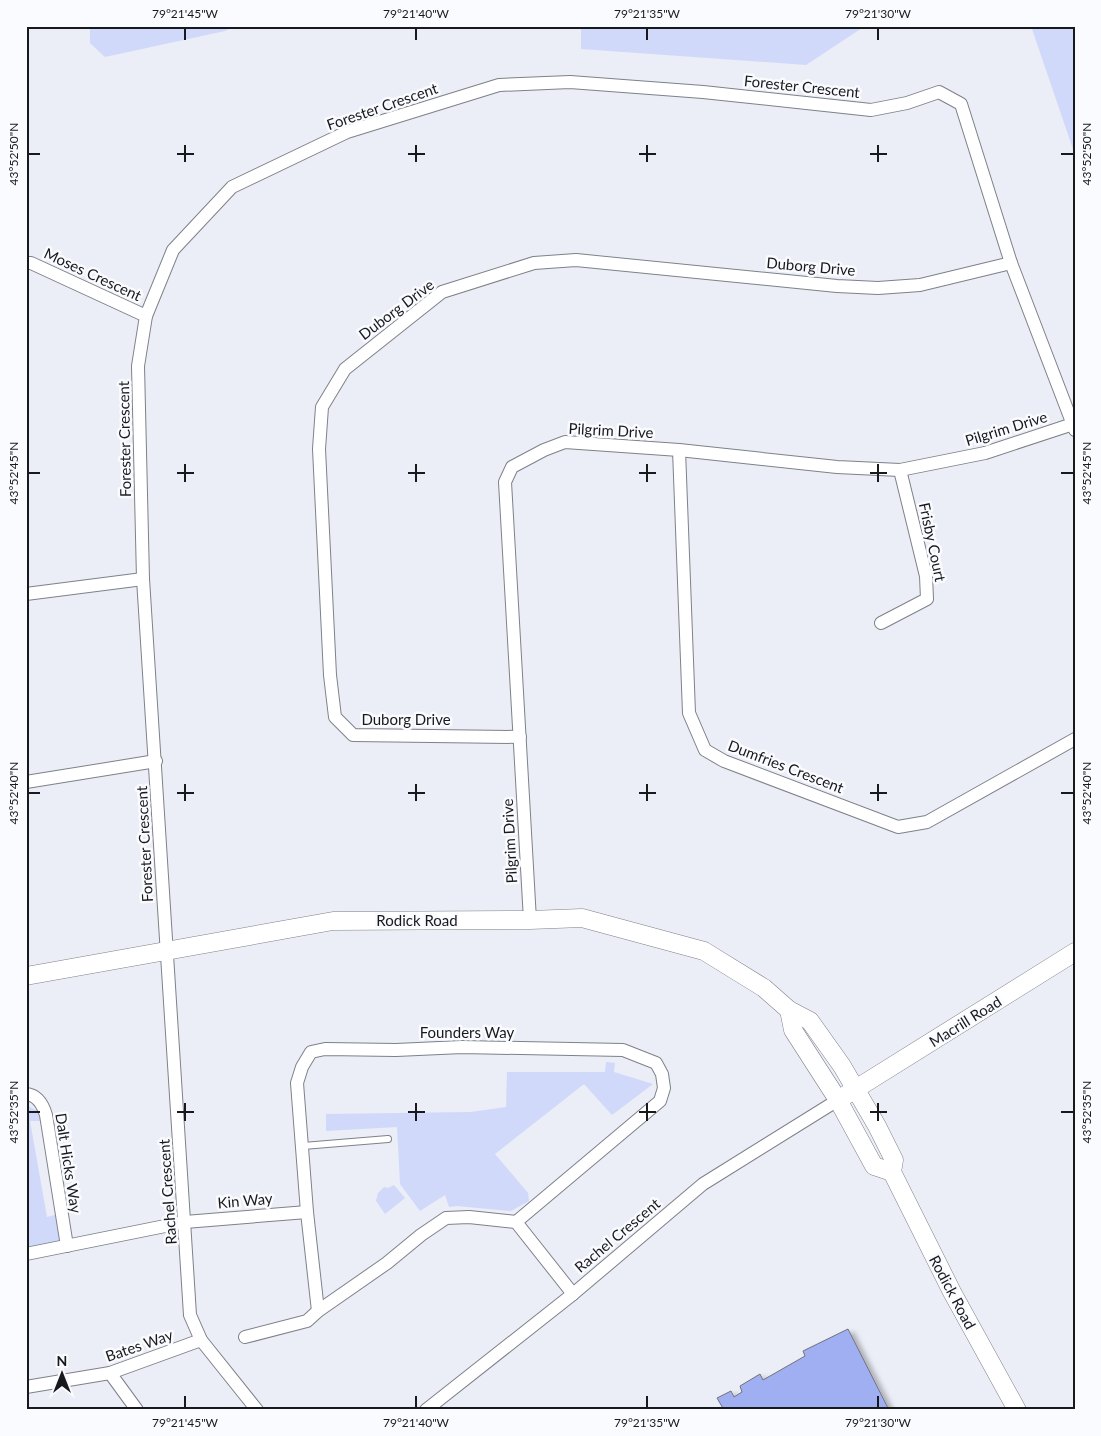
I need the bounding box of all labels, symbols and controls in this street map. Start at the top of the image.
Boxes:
text: 79°21'45"W [152,6,219,21]
text: 79°21'40"W [383,6,450,21]
text: 79°21'35"W [614,6,681,21]
text: 79°21'30"W [845,6,912,21]
street label: Forester Crescent [743,71,861,101]
street label: Forester Crescent [324,78,440,133]
text: 43°52'50"N [6,123,21,185]
text: 43°52'50"N [1079,123,1094,185]
street label: Moses Crescent [42,244,145,305]
street label: Duborg Drive [766,253,856,279]
street label: Duborg Drive [355,275,437,343]
street label: Forester Crescent [114,380,134,497]
street label: Pilgrim Drive [963,407,1049,449]
street label: Pilgrim Drive [568,419,654,441]
text: 43°52'45"N [6,442,21,504]
text: 43°52'45"N [1079,442,1094,504]
street label: Frisby Court [916,501,950,584]
street label: Duborg Drive [361,710,451,728]
street label: Dumfries Crescent [726,736,847,797]
text: 43°52'40"N [6,762,21,824]
text: 43°52'40"N [1079,762,1094,824]
street label: Forester Crescent [132,785,156,903]
street label: Pilgrim Drive [498,798,520,884]
street label: Rodick Road [376,911,458,929]
street label: Macrill Road [926,992,1004,1050]
street label: Founders Way [420,1023,515,1041]
text: 43°52'35"N [6,1081,21,1143]
text: 43°52'35"N [1079,1081,1094,1143]
street label: Dalt Hicks Way [52,1112,86,1215]
street label: Rachel Crescent [154,1138,180,1245]
street label: Kin Way [217,1189,274,1211]
street label: Rachel Crescent [571,1194,664,1276]
street label: Rodick Road [926,1252,980,1332]
street label: Bates Way [103,1325,175,1365]
north arrow [38,1348,88,1398]
text: N [57,1352,67,1369]
text: 79°21'45"W [152,1415,219,1430]
text: 79°21'40"W [383,1415,450,1430]
text: 79°21'35"W [614,1415,681,1430]
text: 79°21'30"W [845,1415,912,1430]

